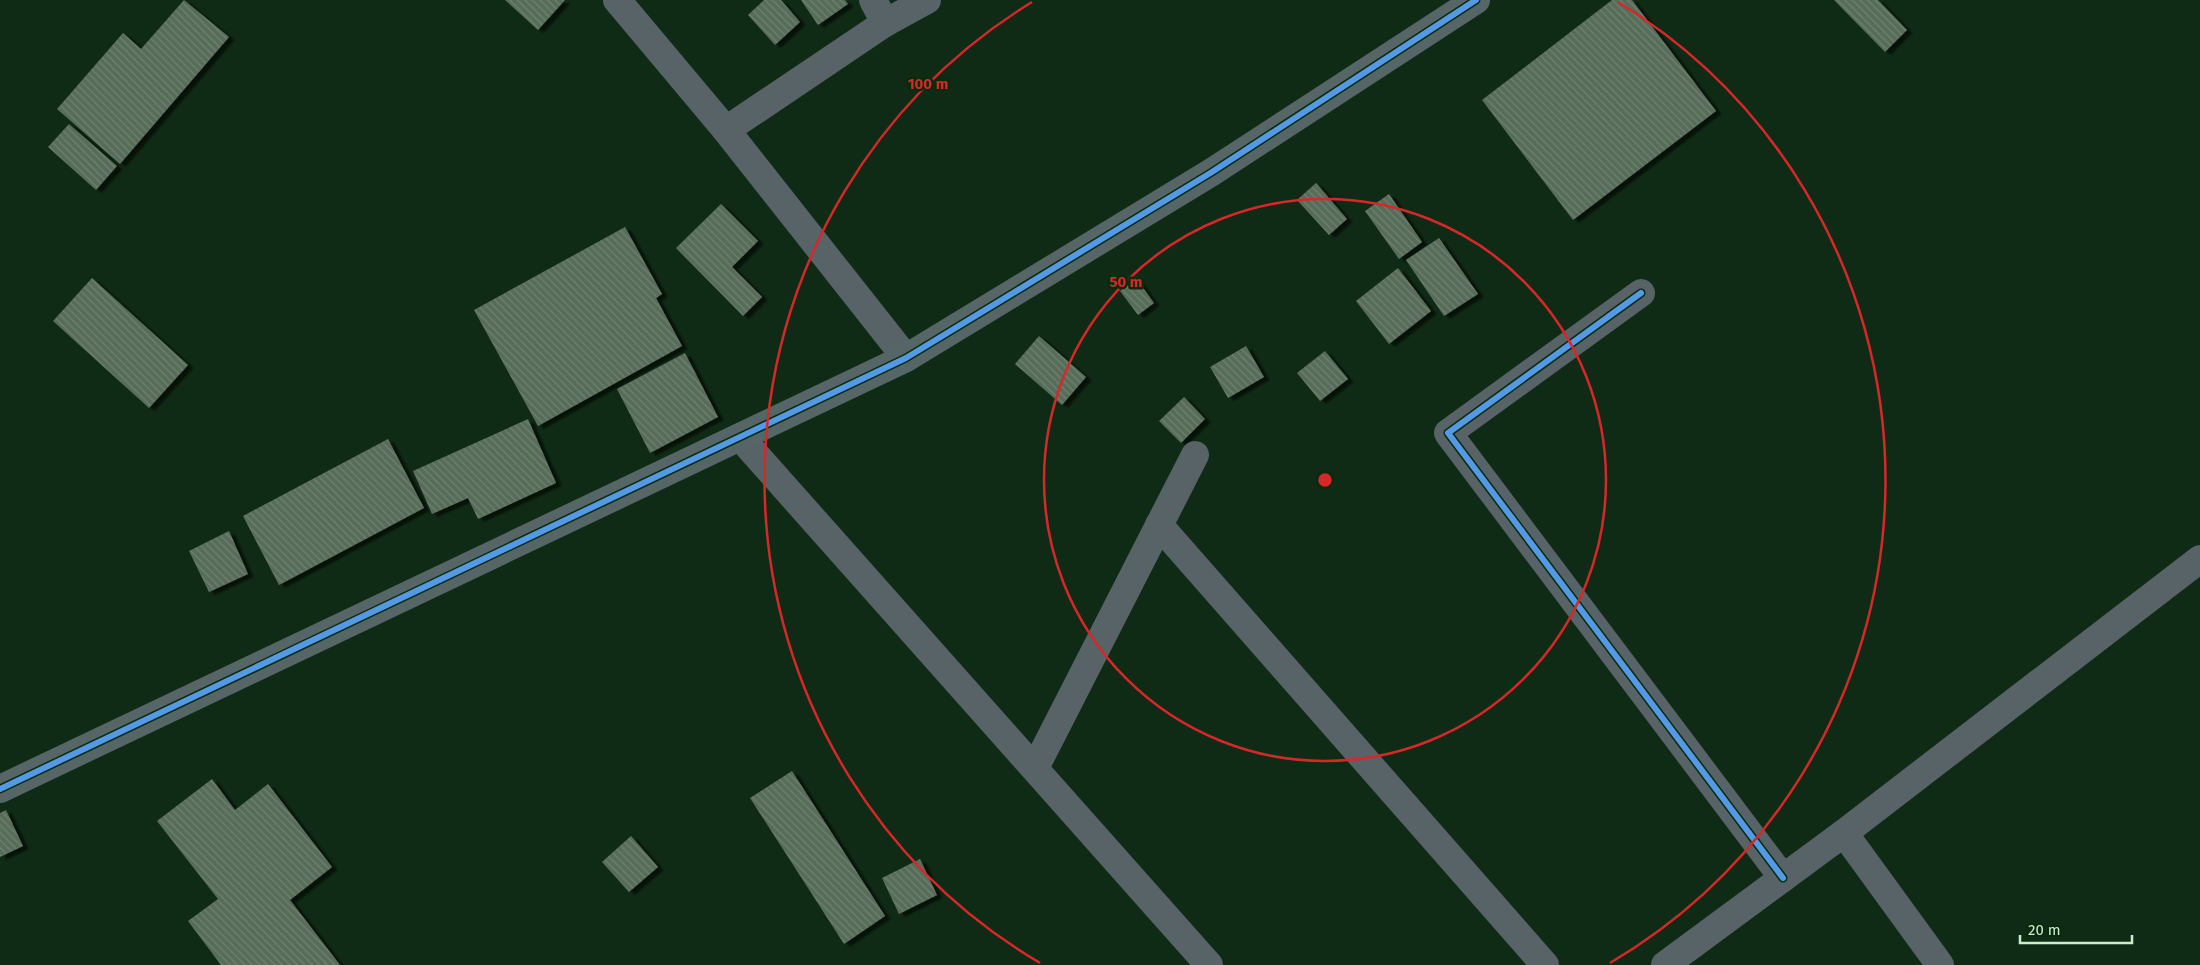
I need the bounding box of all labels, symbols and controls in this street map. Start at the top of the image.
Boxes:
text: 100 m [908,75,948,93]
text: 50 m [1109,273,1143,291]
centre of rings [1316,471,1334,489]
scale bar [2020,912,2132,944]
text: 20 m [2028,921,2061,939]

